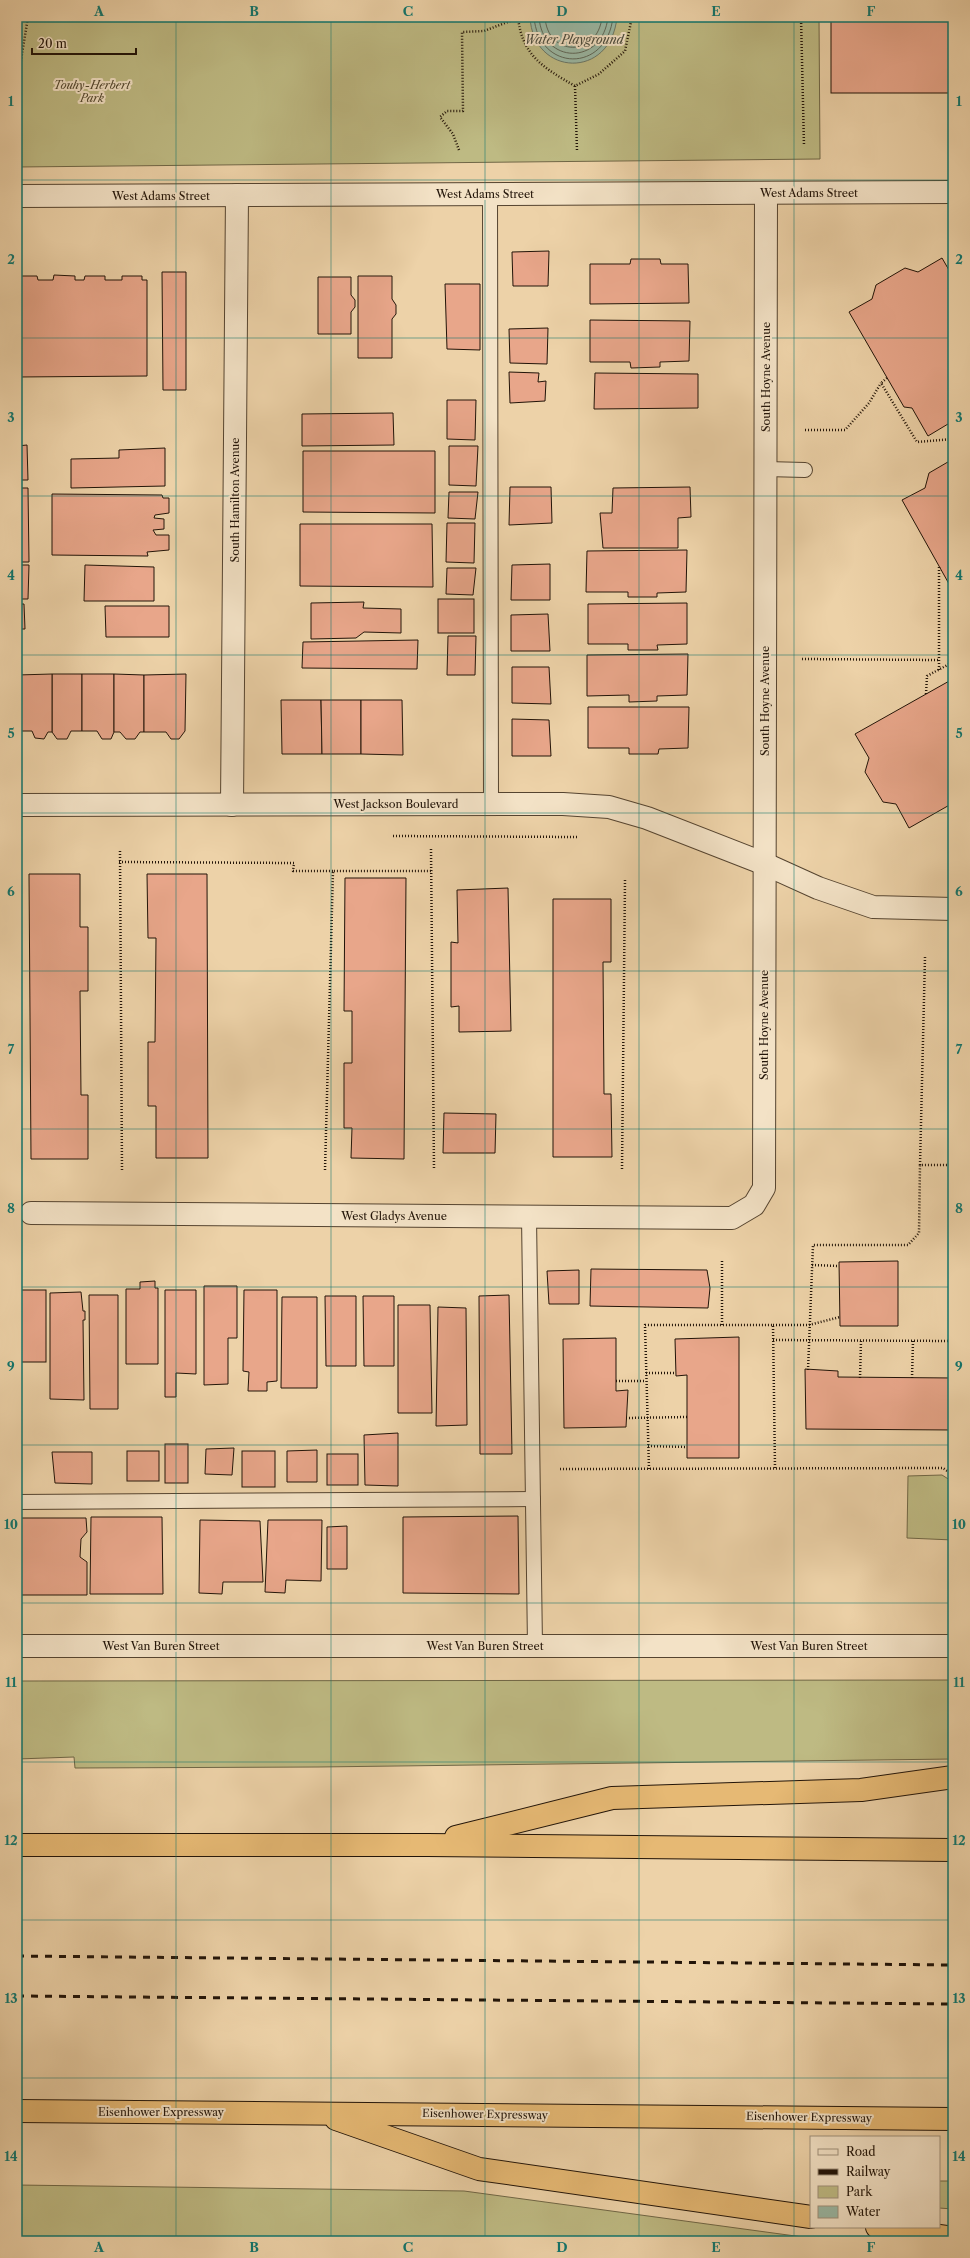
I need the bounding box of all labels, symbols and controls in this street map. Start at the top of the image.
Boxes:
text: A [93,3,105,19]
text: B [249,3,259,19]
text: C [403,3,413,19]
text: D [556,3,568,19]
text: E [711,3,721,19]
text: F [867,3,876,19]
scale bar [32,30,136,56]
water label: Water Playground [524,32,625,47]
text: 20 m [38,36,67,51]
park label: Touhy-Herbert Park [54,78,131,105]
text: 1 [8,93,14,109]
text: 1 [956,93,962,109]
street label: West Adams Street [759,186,858,200]
street label: West Adams Street [435,187,534,201]
street label: West Adams Street [111,189,210,203]
text: 2 [7,251,15,267]
text: 2 [955,251,963,267]
street label: South Hoyne Avenue [759,322,773,432]
text: 3 [7,409,15,425]
text: 3 [955,409,963,425]
street label: South Hamilton Avenue [228,438,242,562]
text: 4 [7,567,15,583]
text: 4 [955,567,963,583]
street label: South Hoyne Avenue [758,646,772,756]
text: 5 [7,725,15,741]
text: 5 [955,725,963,741]
street label: West Jackson Boulevard [333,797,459,811]
text: 6 [7,883,15,899]
text: 6 [955,883,963,899]
street label: South Hoyne Avenue [757,970,771,1080]
text: 7 [8,1041,15,1057]
text: 7 [956,1041,963,1057]
text: 8 [7,1200,15,1216]
text: 8 [955,1200,963,1216]
street label: West Gladys Avenue [340,1209,447,1223]
text: 9 [7,1358,15,1374]
text: 9 [955,1358,963,1374]
text: 10 [4,1516,18,1532]
text: 10 [952,1516,966,1532]
street label: West Van Buren Street [101,1639,220,1653]
street label: West Van Buren Street [425,1639,544,1653]
street label: West Van Buren Street [749,1639,868,1653]
text: 11 [5,1674,17,1690]
text: 11 [953,1674,965,1690]
text: 12 [4,1832,18,1848]
text: 12 [952,1832,966,1848]
text: 13 [4,1990,18,2006]
text: 13 [952,1990,966,2006]
street label: Eisenhower Expressway [98,2105,225,2119]
street label: Eisenhower Expressway [422,2106,549,2122]
street label: Eisenhower Expressway [746,2109,873,2125]
legend [810,2136,940,2228]
text: Road [846,2144,876,2159]
text: 14 [4,2148,18,2164]
text: 14 [952,2148,966,2164]
text: Railway [846,2164,891,2179]
text: Park [846,2184,873,2199]
text: Water [845,2204,880,2219]
text: A [93,2239,105,2255]
text: B [249,2239,259,2255]
text: C [403,2239,413,2255]
text: D [556,2239,568,2255]
text: E [711,2239,721,2255]
text: F [867,2239,876,2255]

